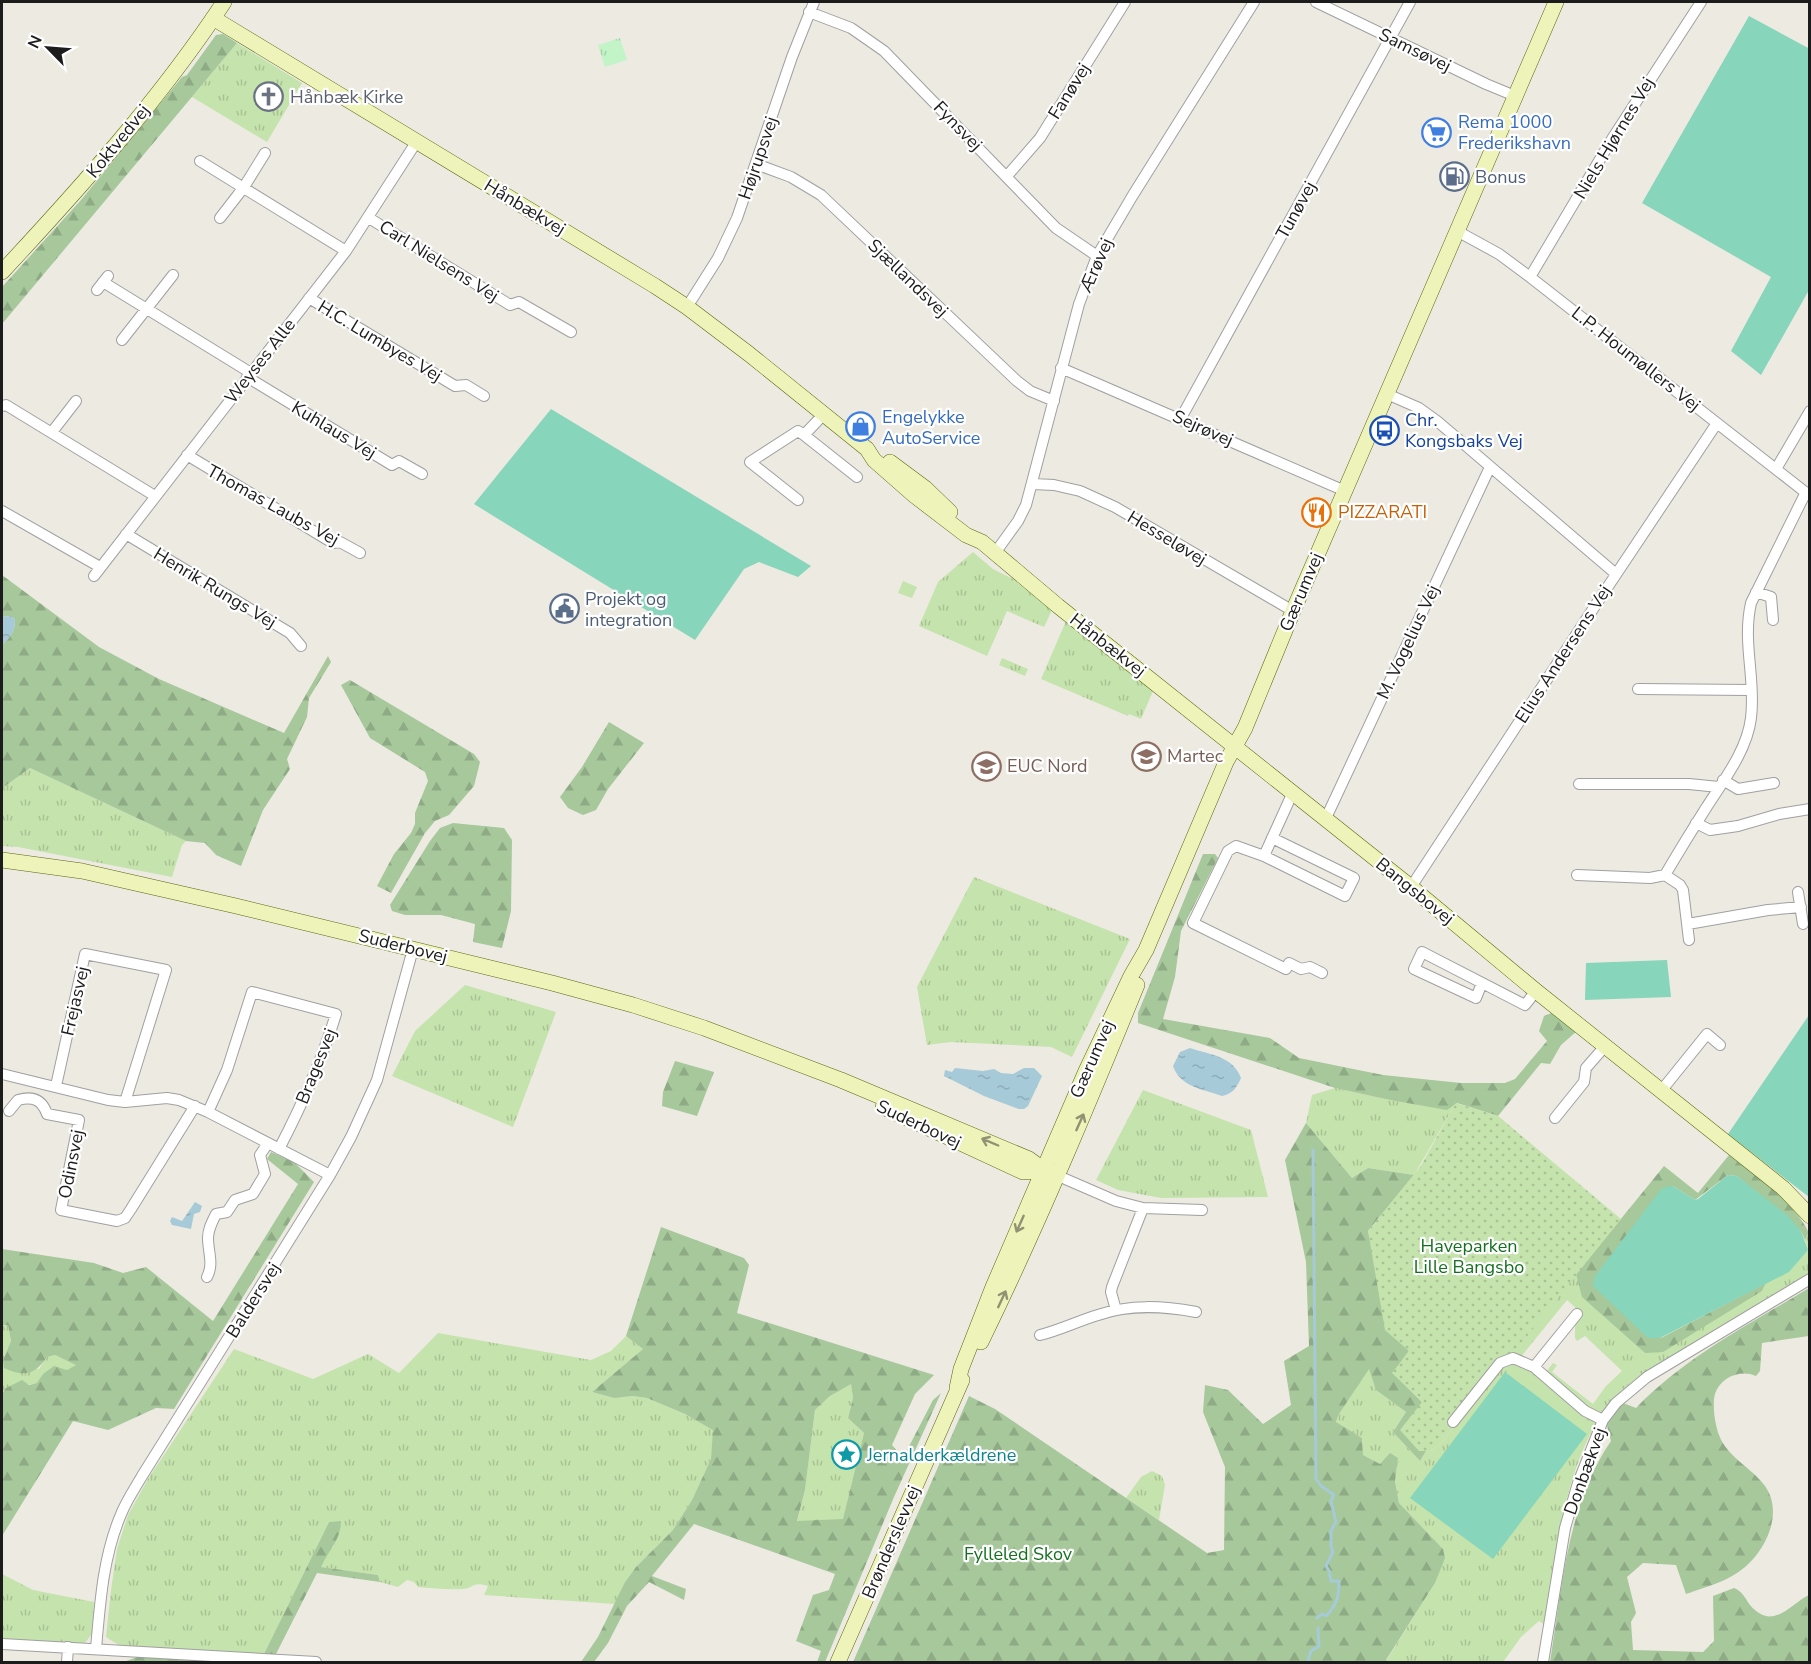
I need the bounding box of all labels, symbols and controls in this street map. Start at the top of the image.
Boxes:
north arrow [18,18,78,78]
street label: Samsøvej [1375,22,1455,78]
text: N [23,32,48,52]
street label: Fanøvej [1042,58,1096,124]
street label: Niels Hjørnes Vej [1568,73,1660,203]
church icon: Hånbæk Kirke [253,81,285,113]
place label: Hånbæk Kirke [290,85,403,109]
street label: Fynsvej [928,96,988,156]
street label: Koktvedvej [81,99,155,183]
place label: Rema 1000 Frederikshavn [1458,110,1571,155]
street label: Højrupsvej [733,113,783,203]
supermarket icon: Rema 1000 Frederikshavn [1421,116,1453,148]
fuel station icon: Bonus [1438,161,1470,193]
place label: Bonus [1475,165,1526,189]
street label: Hånbækvej [480,173,570,241]
street label: Tunøvej [1270,177,1322,243]
street label: Carl Nielsens Vej [375,215,503,307]
street label: Sjællandsvej [863,234,953,322]
street label: Ærøvej [1073,234,1119,297]
street label: H.C. Lumbyes Vej [313,294,447,388]
street label: L.P. Houmøllers Vej [1567,301,1705,417]
street label: Weyses Alle [219,313,301,409]
street label: Kuhlaus Vej [287,395,381,465]
street label: Sejrøvej [1169,404,1237,452]
place label: Engelykke AutoService [882,405,980,450]
place label: Chr. Kongsbaks Vej [1405,408,1523,453]
shop icon: Engelykke AutoService [845,411,877,443]
bus stop icon: Chr. Kongsbaks Vej [1368,414,1400,446]
street label: Thomas Laubs Vej [203,459,343,551]
restaurant icon: PIZZARATI [1301,496,1333,528]
place label: PIZZARATI [1338,500,1427,524]
street label: Hesseløvej [1123,505,1211,571]
street label: Henrik Rungs Vej [149,542,281,634]
street label: Gærumvej [1274,549,1328,635]
street label: Elius Andersens Vej [1509,580,1617,728]
street label: M. Vogelius Vej [1371,581,1445,703]
place label: Projekt og integration [585,587,672,632]
public building icon: Projekt og integration [548,593,580,625]
street label: Hånbækvej [1065,607,1151,683]
school or university icon: Martec [1130,740,1162,772]
place label: Martec [1167,744,1223,768]
school or university icon: EUC Nord [970,750,1002,782]
place label: EUC Nord [1007,754,1088,778]
street label: Bangsbovej [1371,852,1459,930]
street label: Suderbovej [356,923,450,969]
street label: Frejasvej [55,964,95,1038]
street label: Gærumvej [1064,1016,1120,1102]
street label: Bragesvej [290,1025,342,1107]
street label: Suderbovej [873,1094,965,1154]
one-way arrow [1074,1113,1086,1131]
street label: Odinsvej [53,1127,89,1201]
one-way arrow [982,1136,1000,1147]
one-way arrow [1014,1214,1025,1232]
park label: Haveparken Lille Bangsbo [1414,1234,1524,1279]
street label: Baldersvej [220,1258,286,1342]
one-way arrow [997,1290,1009,1308]
street label: Donbækvej [1558,1424,1612,1518]
place icon: Jernalderkældrene [830,1439,862,1471]
place label: Jernalderkældrene [866,1443,1016,1467]
street label: Brønderslevvej [856,1482,926,1602]
park label: Fylleled Skov [964,1542,1073,1566]

